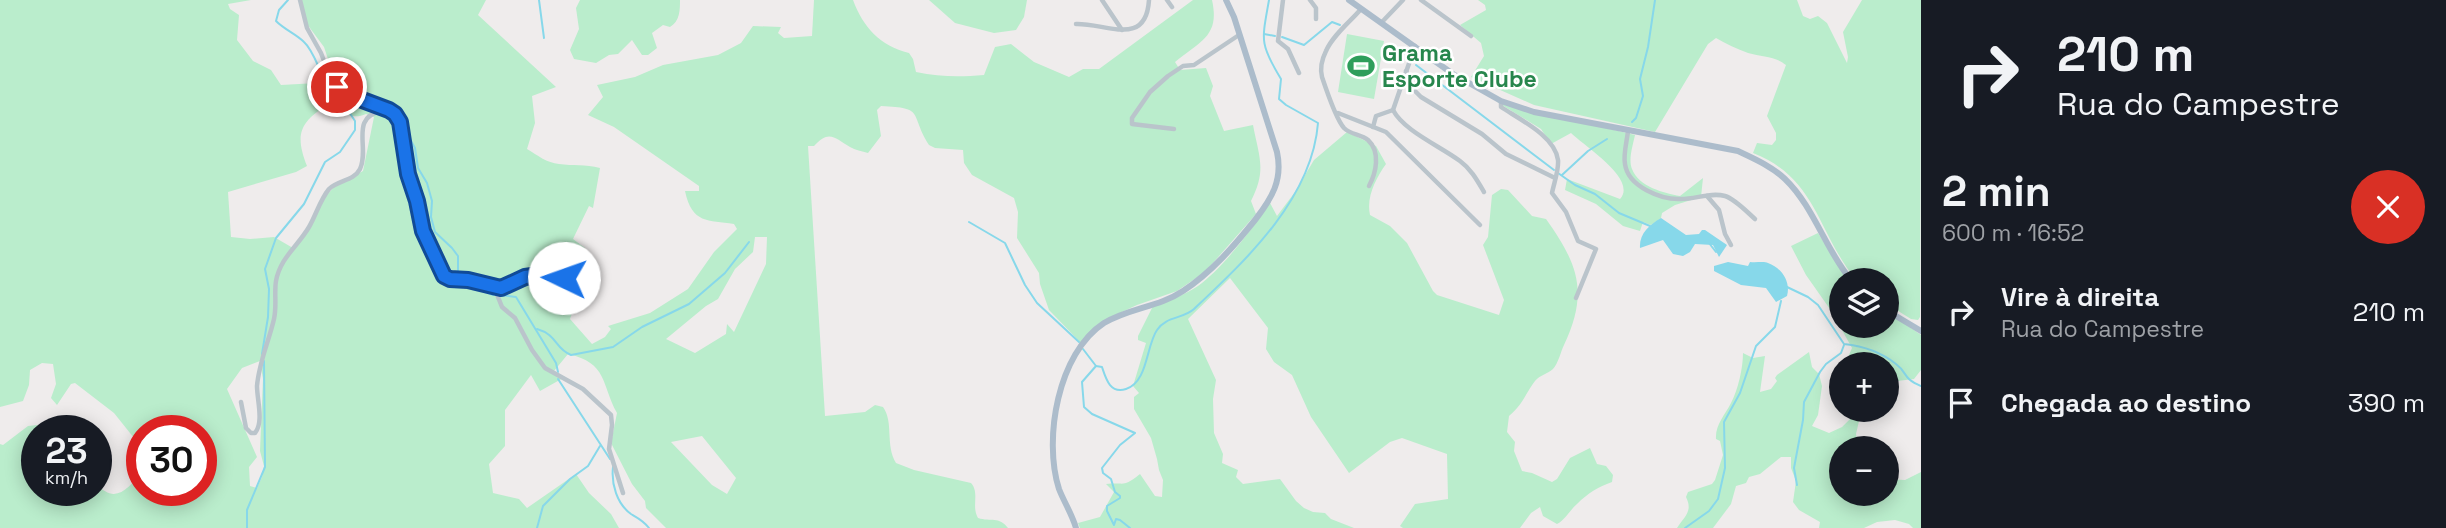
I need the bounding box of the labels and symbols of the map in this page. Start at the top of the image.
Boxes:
place label: Grama Esporte Clube [1382,38,1537,94]
sports icon: Grama Esporte Clube [1346,51,1376,81]
pin [307,57,367,117]
position arrow [527,241,601,315]
speed limit sign: 30 [126,415,217,506]

